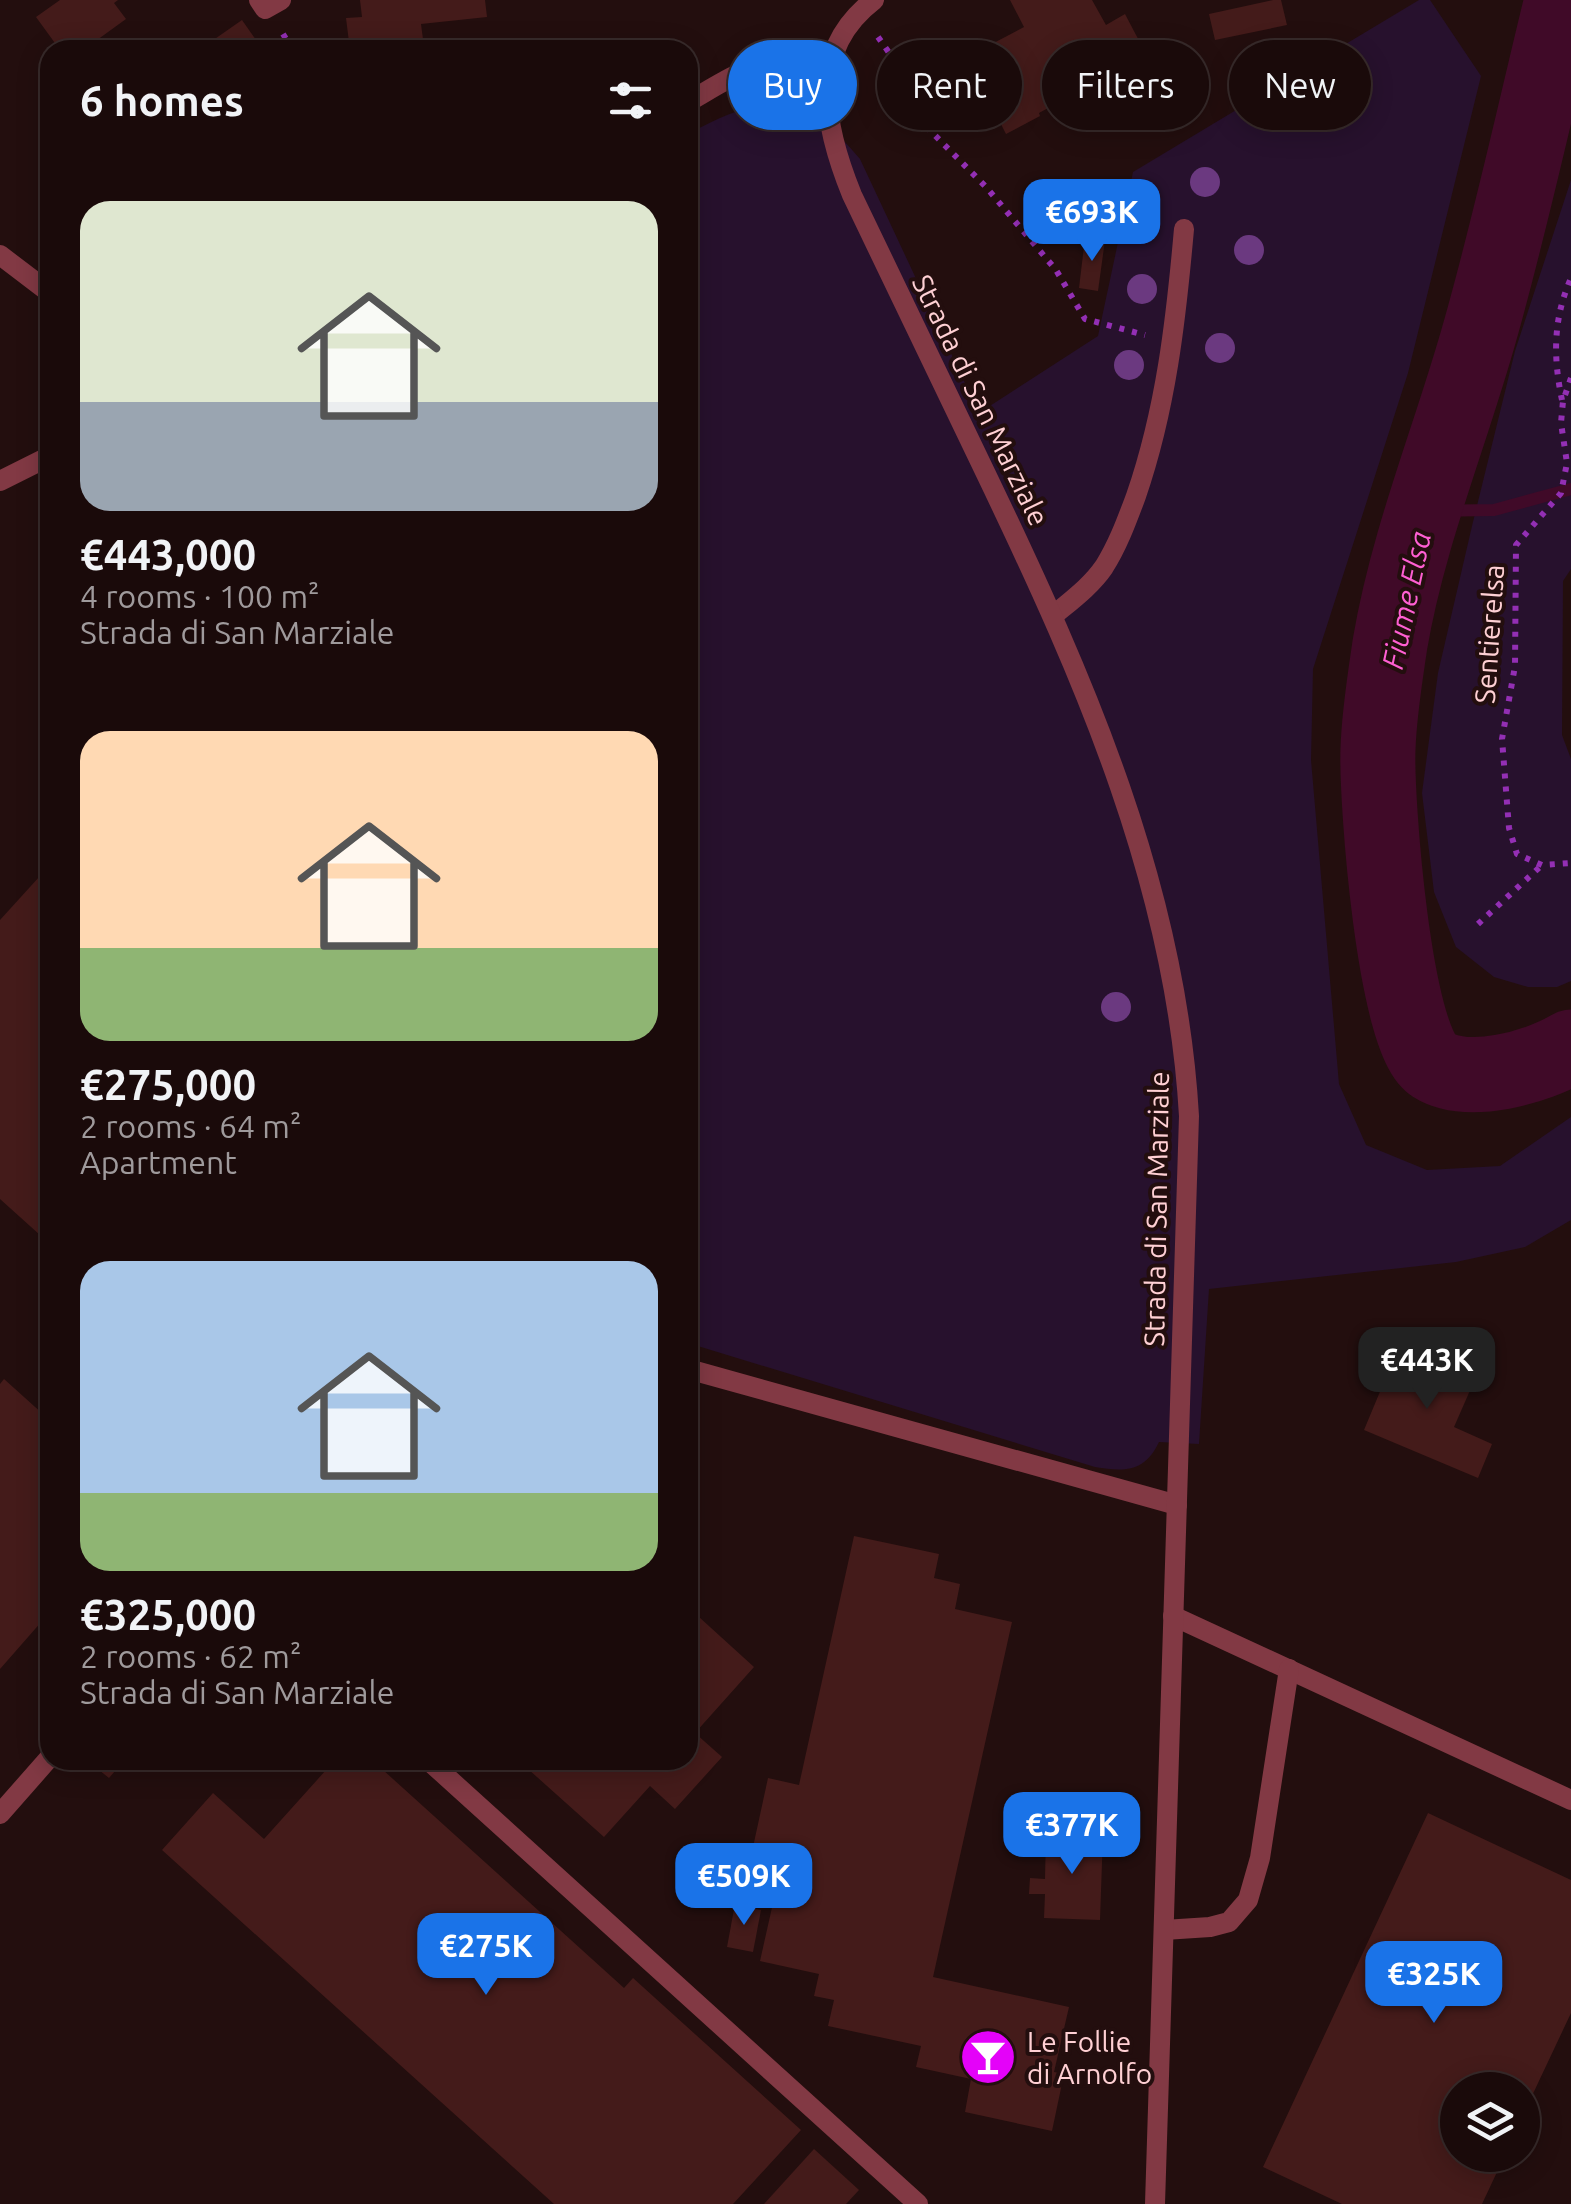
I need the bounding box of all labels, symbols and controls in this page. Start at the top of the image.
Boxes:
chip: Buy [728,40,857,130]
chip: Rent [877,40,1022,130]
chip: Filters [1042,40,1209,130]
chip: New [1229,40,1371,130]
icon: filters [603,73,658,128]
text: 6 homes [80,77,244,124]
pin: €693K [1022,179,1162,264]
text: €693K [1045,193,1139,229]
icon: home [279,266,459,446]
street label: Strada di San Marziale [907,270,1055,530]
water label: Fiume Elsa [1375,528,1437,672]
text: €443,000 [80,531,256,578]
street label: Sentierelsa [1469,563,1509,705]
text: 4 rooms · 100 m² [80,578,320,614]
text: Strada di San Marziale [80,614,394,650]
icon: home [279,796,459,976]
text: €275,000 [80,1061,256,1108]
street label: Strada di San Marziale [1138,1071,1174,1347]
text: 2 rooms · 64 m² [80,1108,301,1144]
text: Apartment [80,1144,237,1180]
icon: home [279,1326,459,1506]
pin: €443K [1357,1327,1497,1412]
text: €443K [1380,1341,1474,1377]
text: €325,000 [80,1591,256,1638]
text: 2 rooms · 62 m² [80,1638,301,1674]
text: Strada di San Marziale [80,1674,394,1710]
pin: €377K [1002,1792,1142,1877]
text: €377K [1025,1806,1119,1842]
pin: €509K [674,1843,814,1928]
text: €509K [697,1857,791,1893]
pin: €275K [416,1913,556,1998]
text: €275K [439,1927,533,1963]
pin: €325K [1364,1941,1504,2026]
text: €325K [1387,1955,1481,1991]
place label: Le Follie di Arnolfo [1027,2026,1152,2089]
bar icon: Le Follie di Arnolfo [958,2027,1018,2087]
map controls [1440,2072,1540,2172]
button: layers [1440,2072,1540,2172]

